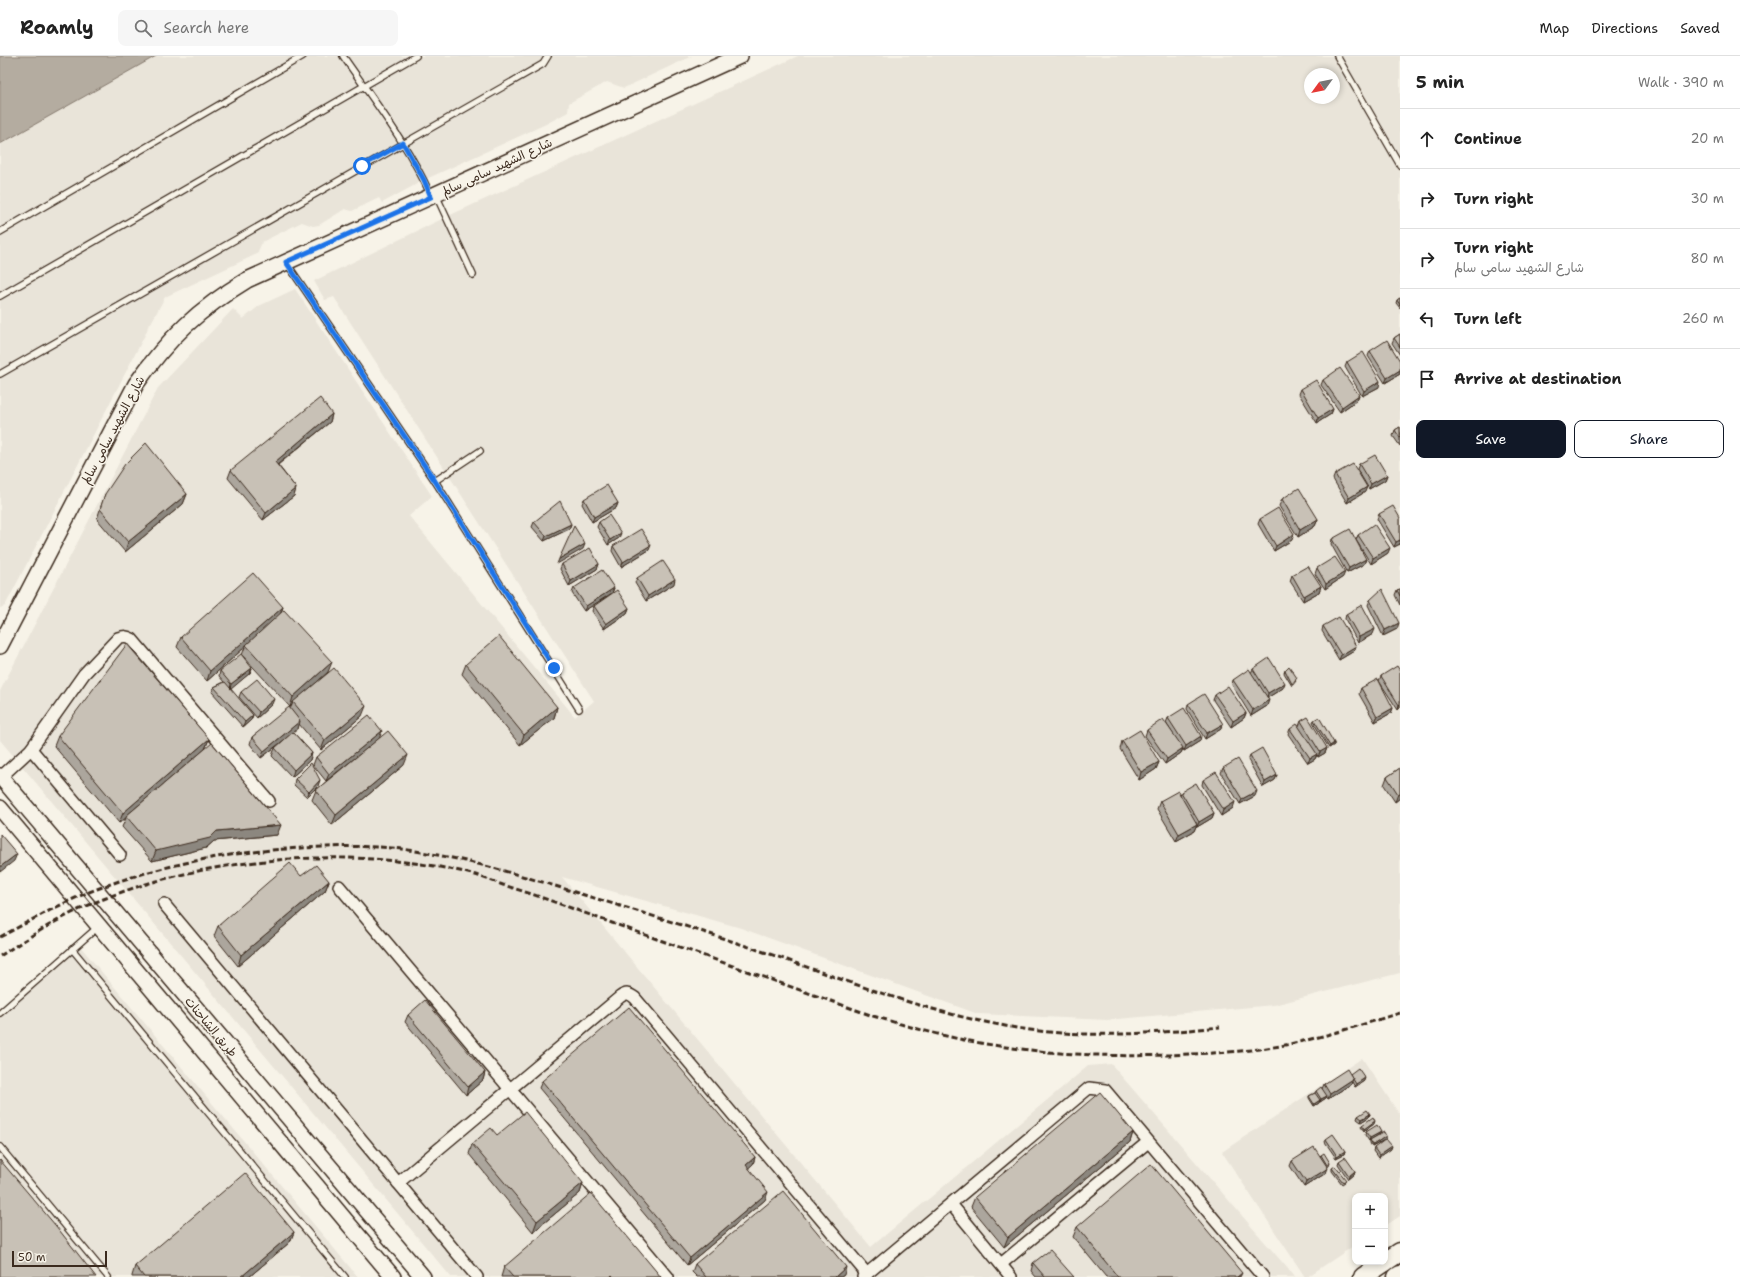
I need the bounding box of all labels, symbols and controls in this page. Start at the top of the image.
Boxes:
search box [118,10,398,46]
text: Roamly [20,15,94,40]
icon: search [132,17,154,39]
text: Search here [164,18,249,38]
text: Map [1540,19,1570,37]
text: Directions [1592,19,1658,37]
text: Saved [1680,19,1720,37]
north arrow [1304,68,1340,104]
text: 5 min [1416,71,1464,93]
text: Walk · 390 m [1638,74,1724,91]
icon: ahead [1416,128,1438,150]
text: Continue [1454,129,1522,149]
text: 20 m [1691,130,1724,147]
street label: شارع الشهيد سامى سالم [439,134,556,201]
route start [353,157,371,175]
icon: right [1416,188,1438,210]
text: Turn right [1454,189,1534,209]
text: 30 m [1690,190,1724,207]
text: Turn right [1454,238,1534,258]
icon: right [1416,248,1438,270]
text: 80 m [1690,250,1724,267]
text: شارع الشهيد سامى سالم [1454,259,1584,276]
icon: left [1416,308,1438,330]
text: Turn left [1454,309,1522,329]
text: 260 m [1682,310,1724,327]
icon: arrive [1416,368,1438,390]
text: Arrive at destination [1454,369,1622,389]
street label: شارع الشهيد سامى سالم [78,373,150,488]
button: Save [1416,420,1566,458]
button: Share [1574,420,1724,458]
route end [545,659,563,677]
street label: طريق الشاحنات [181,994,241,1060]
map controls [1352,1193,1388,1265]
button: + [1352,1193,1388,1229]
button: − [1352,1229,1388,1265]
scale bar [12,1249,107,1268]
text: 50 m [18,1250,46,1265]

